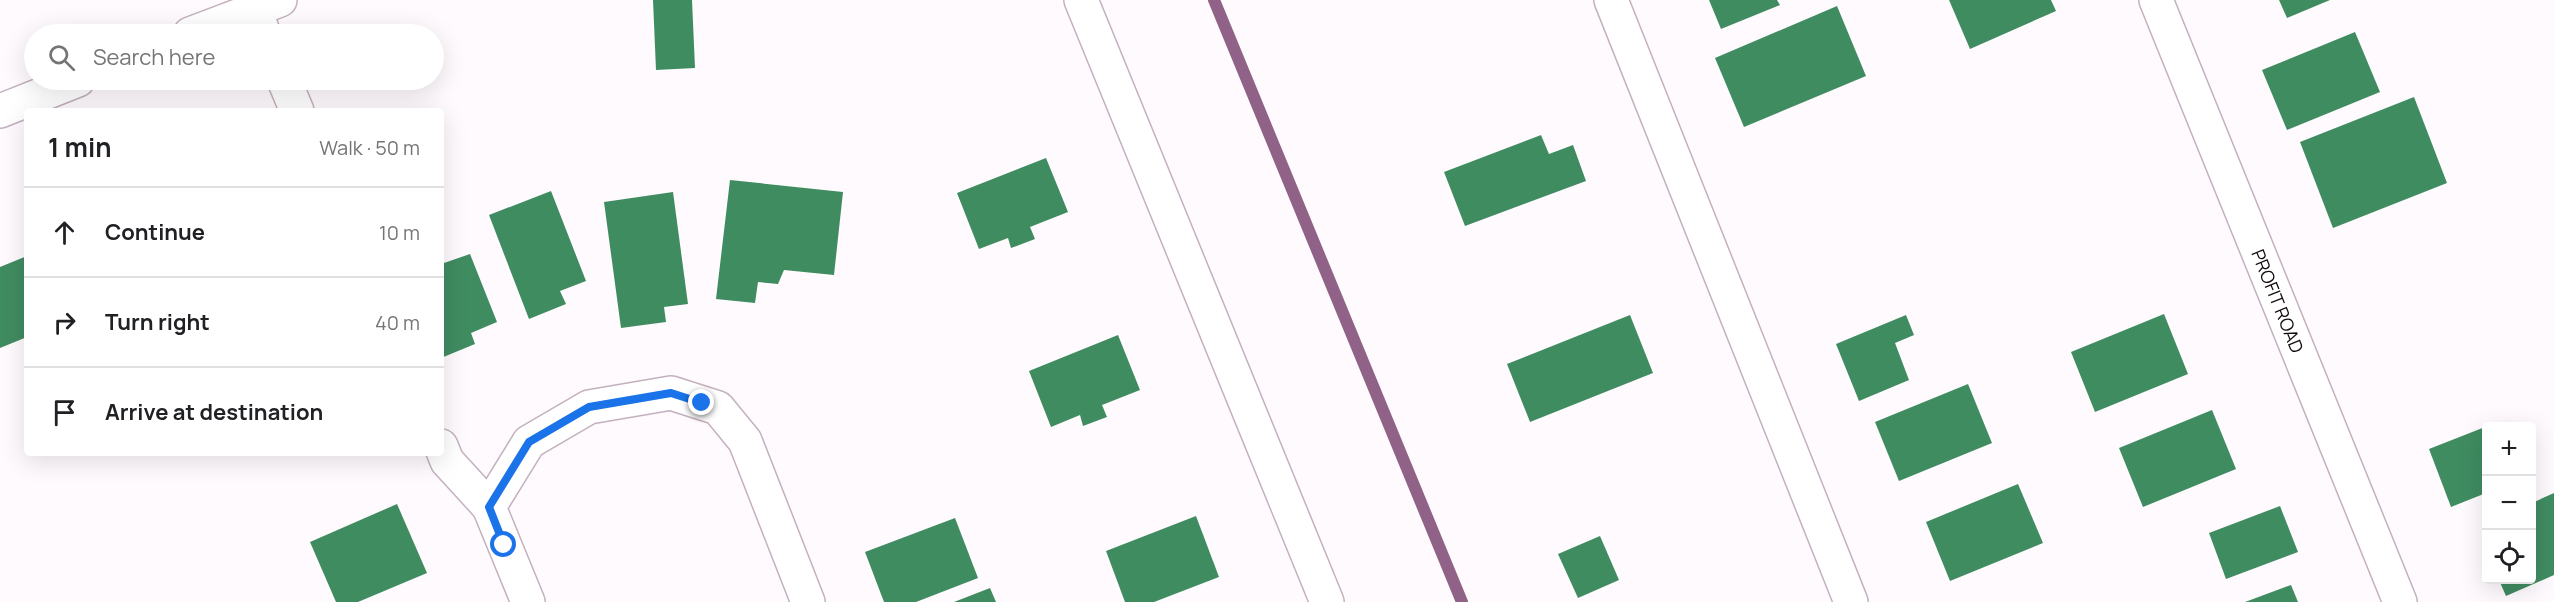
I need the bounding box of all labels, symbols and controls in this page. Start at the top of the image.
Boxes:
search box [24,24,444,90]
icon: search [45,41,78,74]
text: Search here [93,42,215,72]
text: 1 min [48,129,112,165]
text: Walk · 50 m [319,134,420,161]
icon: ahead [48,216,81,249]
text: Continue [105,217,205,247]
text: 10 m [379,219,420,246]
street label: PROFIT ROAD [2246,246,2310,356]
icon: right [48,306,81,339]
text: Turn right [105,307,210,337]
text: 40 m [375,309,420,336]
route end [688,389,714,415]
icon: arrive [48,396,81,429]
text: Arrive at destination [105,397,323,427]
map controls [2482,422,2536,584]
button: + [2482,422,2536,476]
button: − [2482,476,2536,530]
button: locate [2482,530,2536,584]
route start [490,531,516,557]

